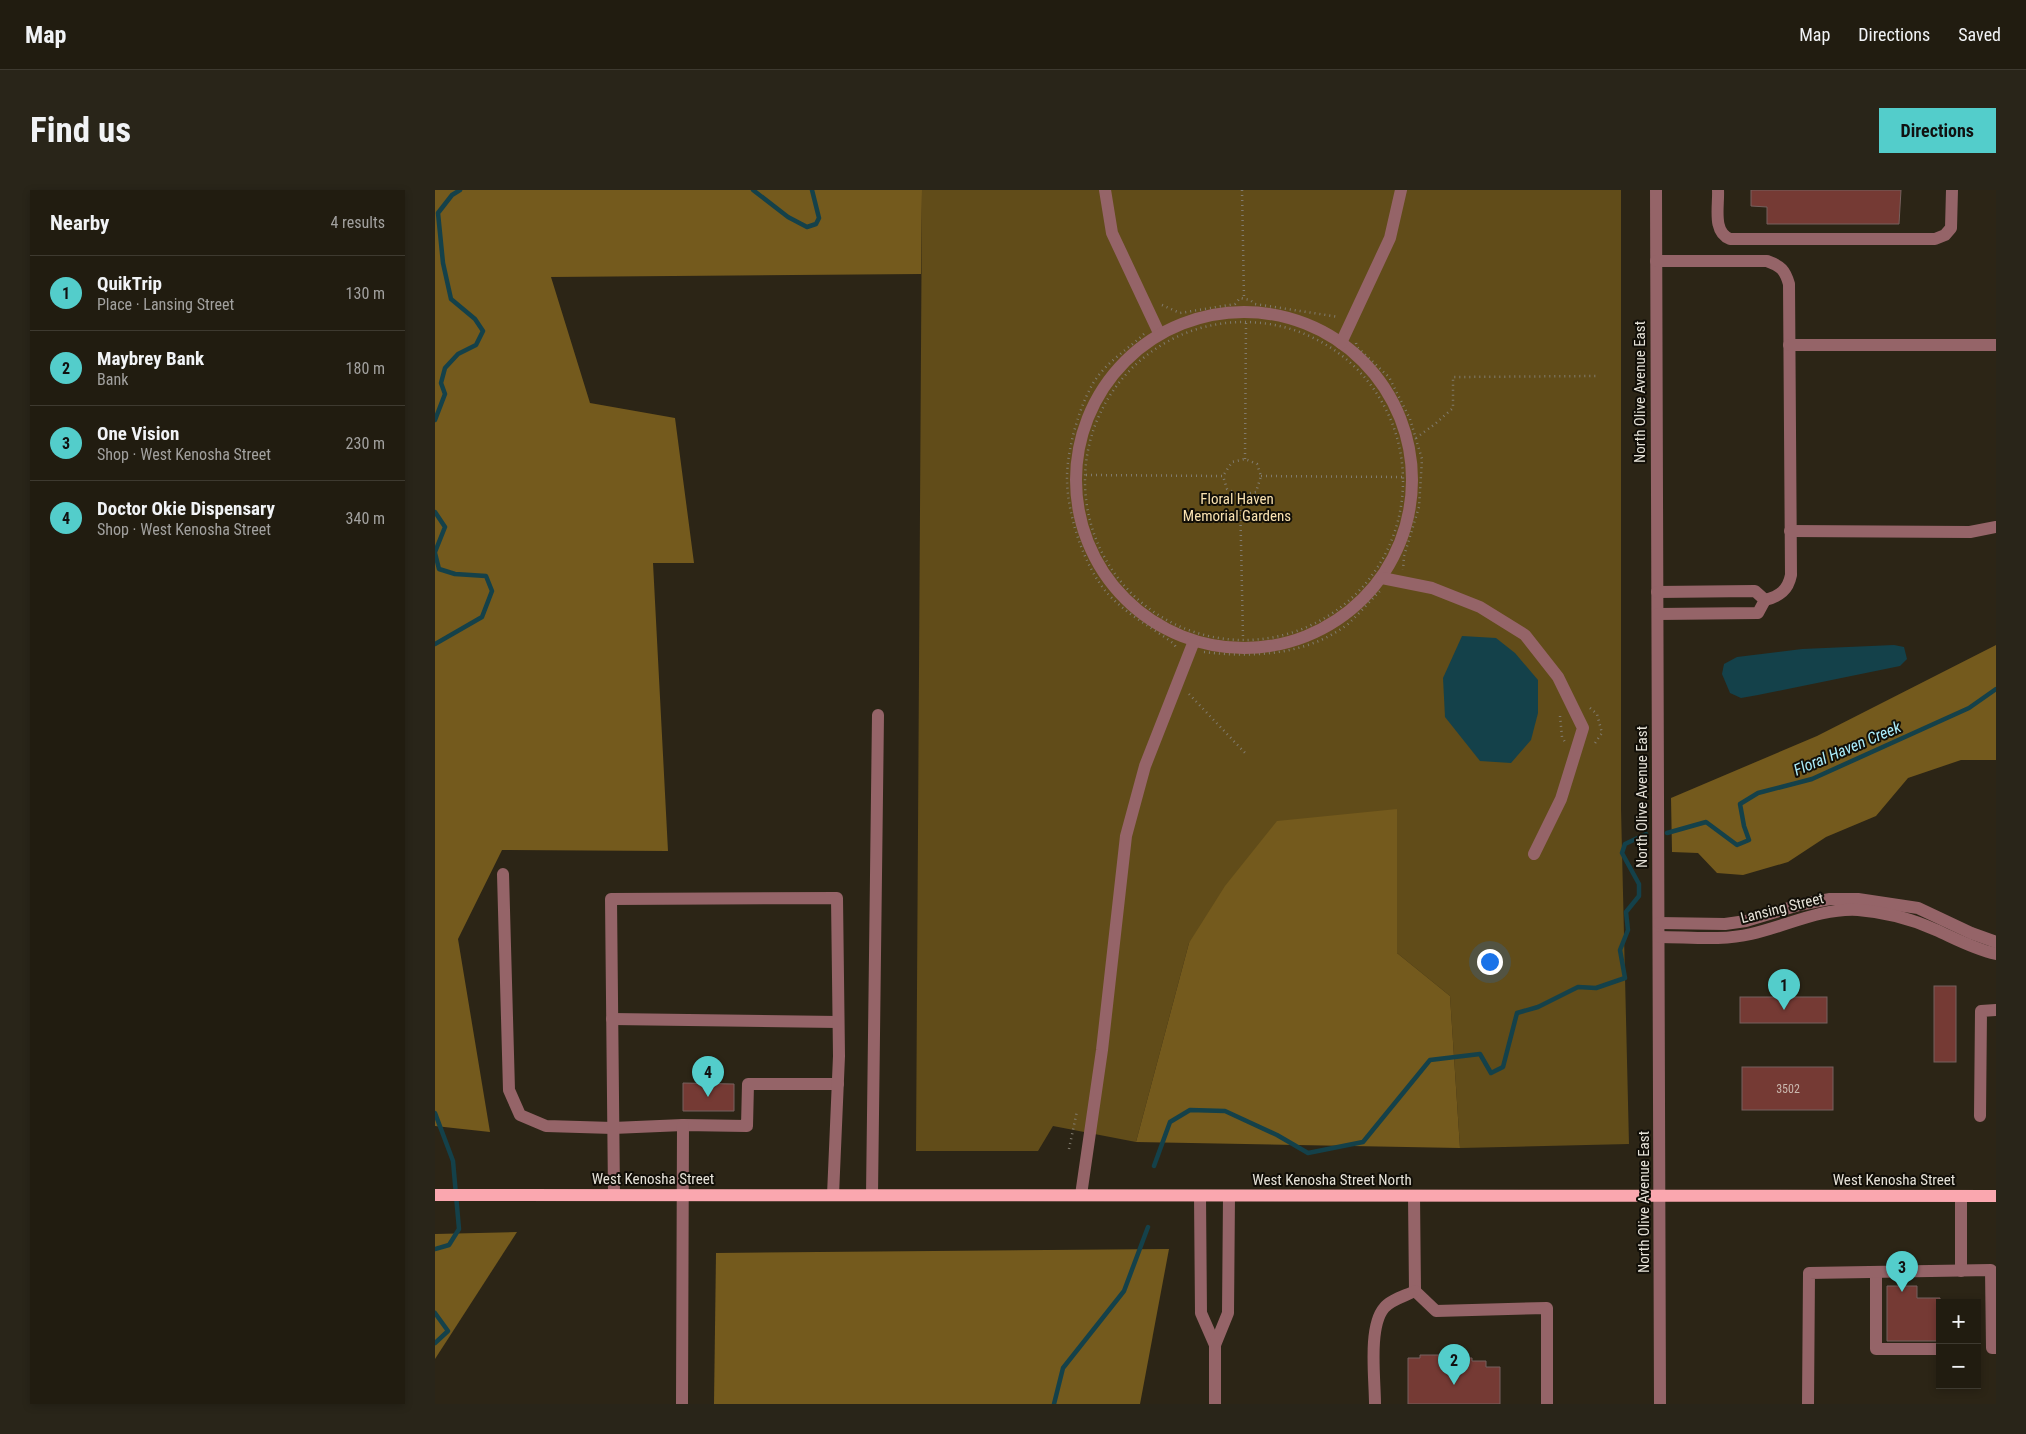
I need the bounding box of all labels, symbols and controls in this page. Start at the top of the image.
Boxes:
text: Map [25,21,66,49]
text: Map [1799,24,1830,45]
text: Directions [1858,24,1930,45]
text: Saved [1958,24,2001,45]
button: Directions [1879,108,1996,153]
text: Find us [30,110,131,151]
text: Nearby [50,211,109,235]
text: 4 results [330,213,385,232]
text: QuikTrip [97,272,162,295]
text: 1 [62,284,70,303]
text: 130 m [346,284,385,303]
text: Place · Lansing Street [97,295,234,314]
street label: North Olive Avenue East [1631,321,1649,463]
text: Maybrey Bank [97,347,204,370]
text: 2 [62,359,70,378]
text: 180 m [346,359,385,378]
text: Bank [97,370,128,389]
text: One Vision [97,422,179,445]
text: 3 [62,434,70,453]
text: 230 m [346,434,385,453]
text: Shop · West Kenosha Street [97,445,271,464]
park label: Floral Haven Memorial Gardens [1183,490,1291,525]
text: Doctor Okie Dispensary [97,497,275,520]
text: 4 [62,509,70,528]
text: 340 m [346,509,385,528]
text: Shop · West Kenosha Street [97,520,271,539]
water label: Floral Haven Creek [1791,717,1905,780]
street label: North Olive Avenue East [1633,726,1651,868]
street label: Lansing Street [1739,889,1825,927]
your location [1477,949,1503,975]
pin: 1 [1768,969,1800,1010]
pin: 4 [692,1056,724,1097]
house number: 3502 [1776,1082,1800,1096]
street label: North Olive Avenue East [1635,1131,1653,1273]
street label: West Kenosha Street [592,1170,714,1188]
street label: West Kenosha Street North [1252,1171,1412,1189]
street label: West Kenosha Street [1833,1171,1955,1189]
pin: 3 [1886,1251,1918,1292]
map controls [1936,1299,1981,1389]
button: + [1936,1299,1981,1344]
pin: 2 [1438,1344,1470,1385]
button: − [1936,1344,1981,1389]

